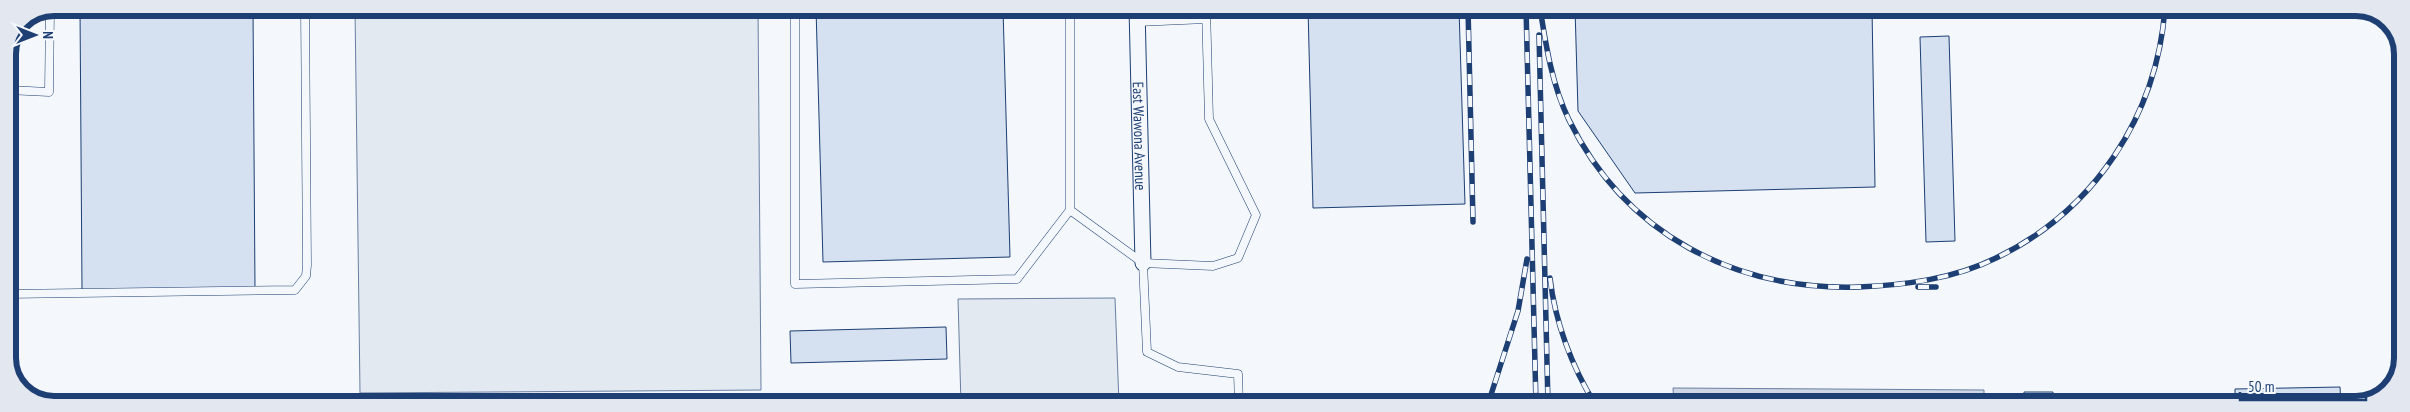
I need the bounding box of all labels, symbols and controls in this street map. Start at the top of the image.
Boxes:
north arrow [10,10,60,60]
text: N [39,31,57,39]
street label: East Wawona Avenue [1129,81,1151,191]
scale bar [2240,370,2366,402]
text: 50 m [2248,377,2274,396]

